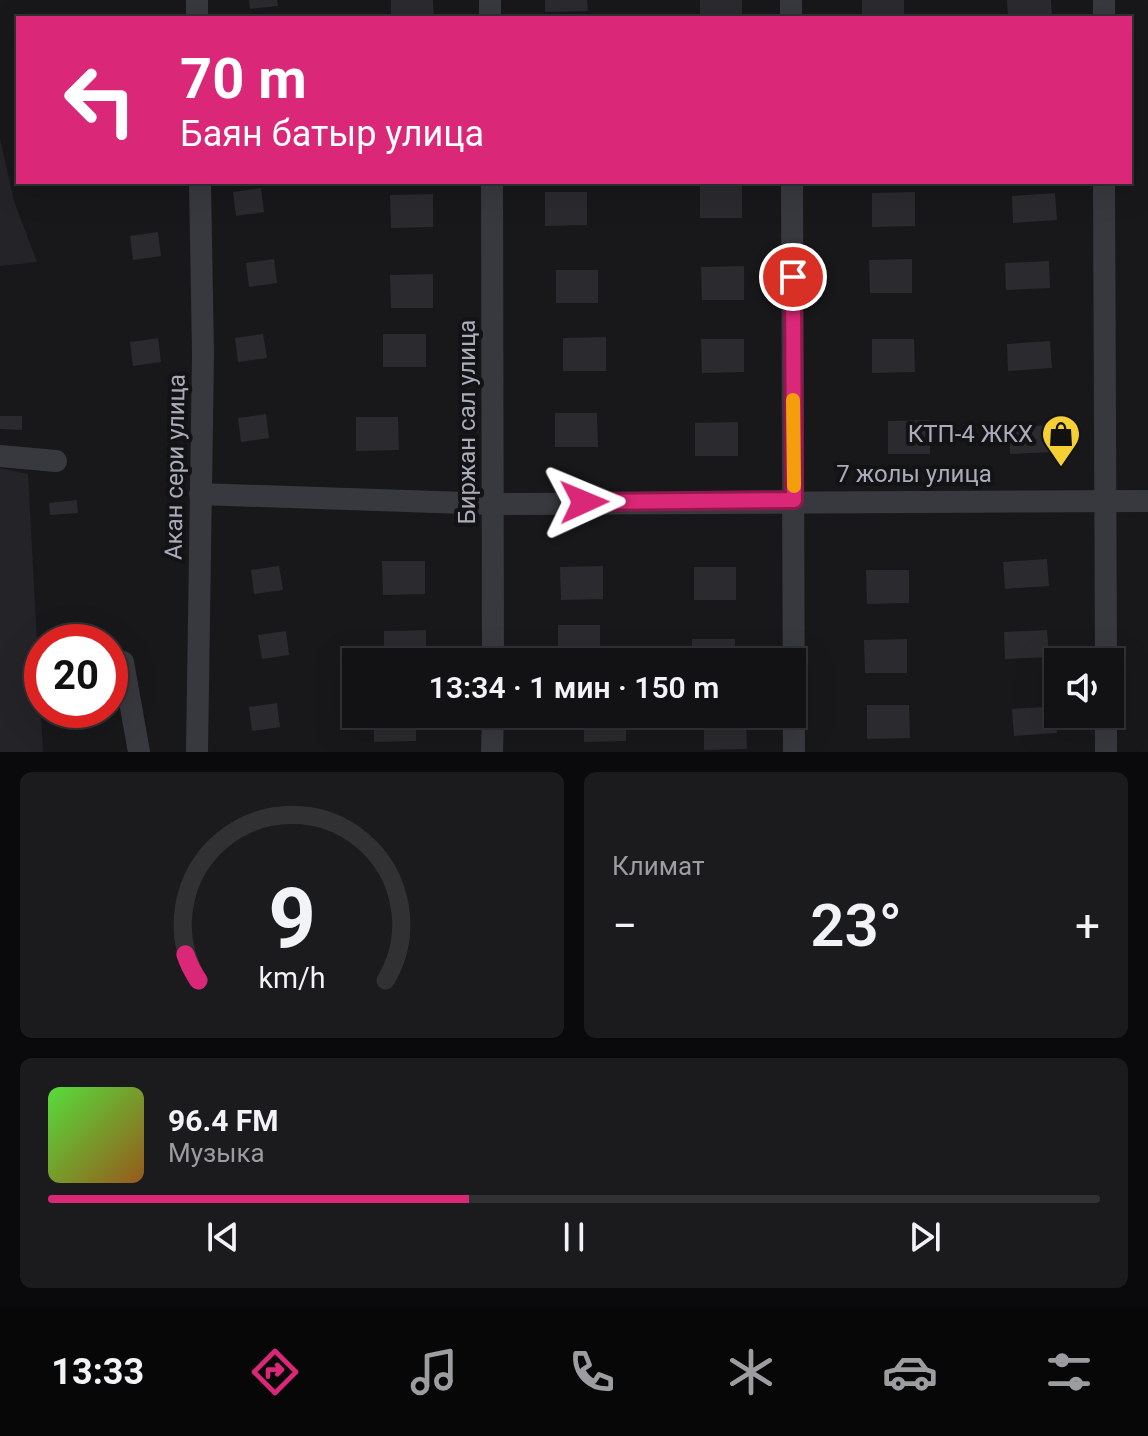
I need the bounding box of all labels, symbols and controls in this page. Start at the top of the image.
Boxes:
text: 70 m [180,46,307,112]
icon: left [48,48,152,152]
text: Баян батыр улица [180,113,484,155]
pin [759,243,827,311]
icon: arrive [771,255,815,299]
street label: Биржан сал улица [453,320,481,524]
street label: Акан сери улица [159,374,191,560]
shop icon: КТП-4 ЖКХ [1040,413,1082,468]
place label: КТП-4 ЖКХ [908,420,1033,448]
position arrow [542,460,626,544]
street label: 7 жолы улица [836,460,992,488]
speed limit sign: 20 [24,624,128,728]
map controls [1044,648,1124,728]
button: sound [1044,648,1124,728]
text: 13:34 · 1 мин · 150 m [429,670,719,705]
text: Климат [612,851,704,881]
text: 9 [268,870,316,967]
text: 23° [810,890,902,961]
text: − [612,900,637,952]
text: + [1075,900,1100,952]
text: km/h [258,961,326,995]
text: 96.4 FM [168,1103,279,1138]
text: Музыка [168,1138,265,1168]
icon: previous [201,1215,245,1259]
icon: pause [552,1215,596,1259]
icon: next [903,1215,947,1259]
icon: directions [247,1344,303,1400]
icon: music [406,1344,462,1400]
icon: phone [564,1344,620,1400]
icon: climate [723,1344,779,1400]
icon: car [882,1344,938,1400]
icon: filters [1041,1344,1097,1400]
text: 13:33 [51,1351,144,1393]

